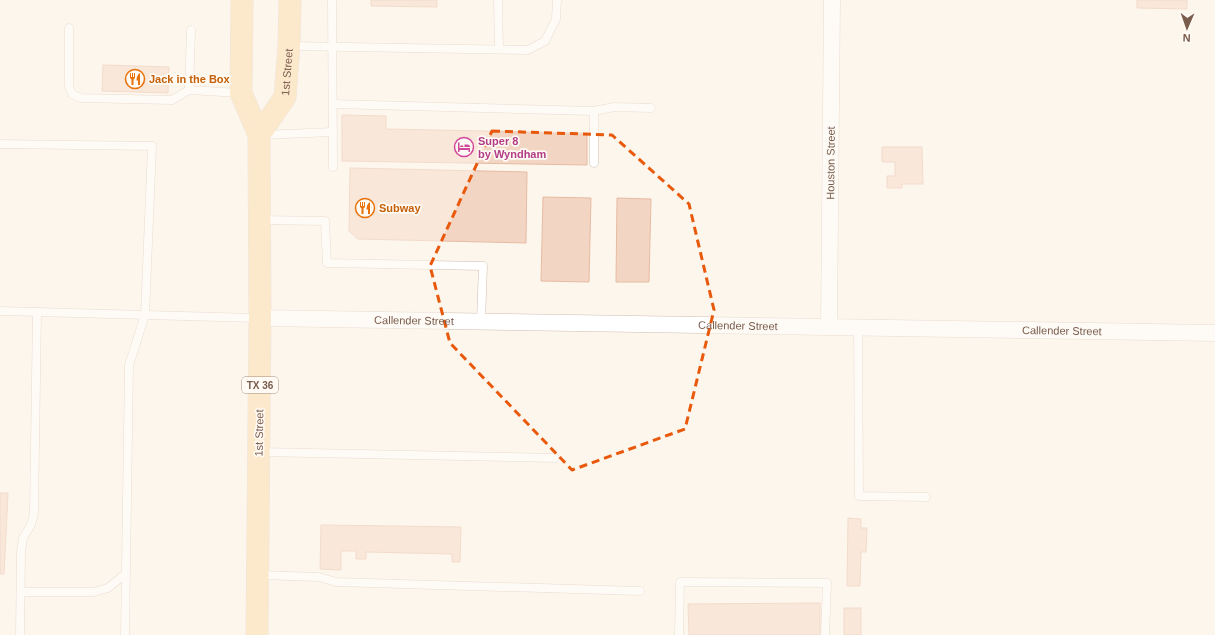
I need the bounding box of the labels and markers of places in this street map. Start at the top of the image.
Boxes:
restaurant icon: Jack in the Box [124,68,146,90]
place label: Jack in the Box [149,73,231,85]
place label: Super 8 by Wyndham [478,135,546,160]
hotel icon: Super 8 by Wyndham [453,136,475,158]
restaurant icon: Subway [354,197,376,219]
place label: Subway [379,202,421,214]

